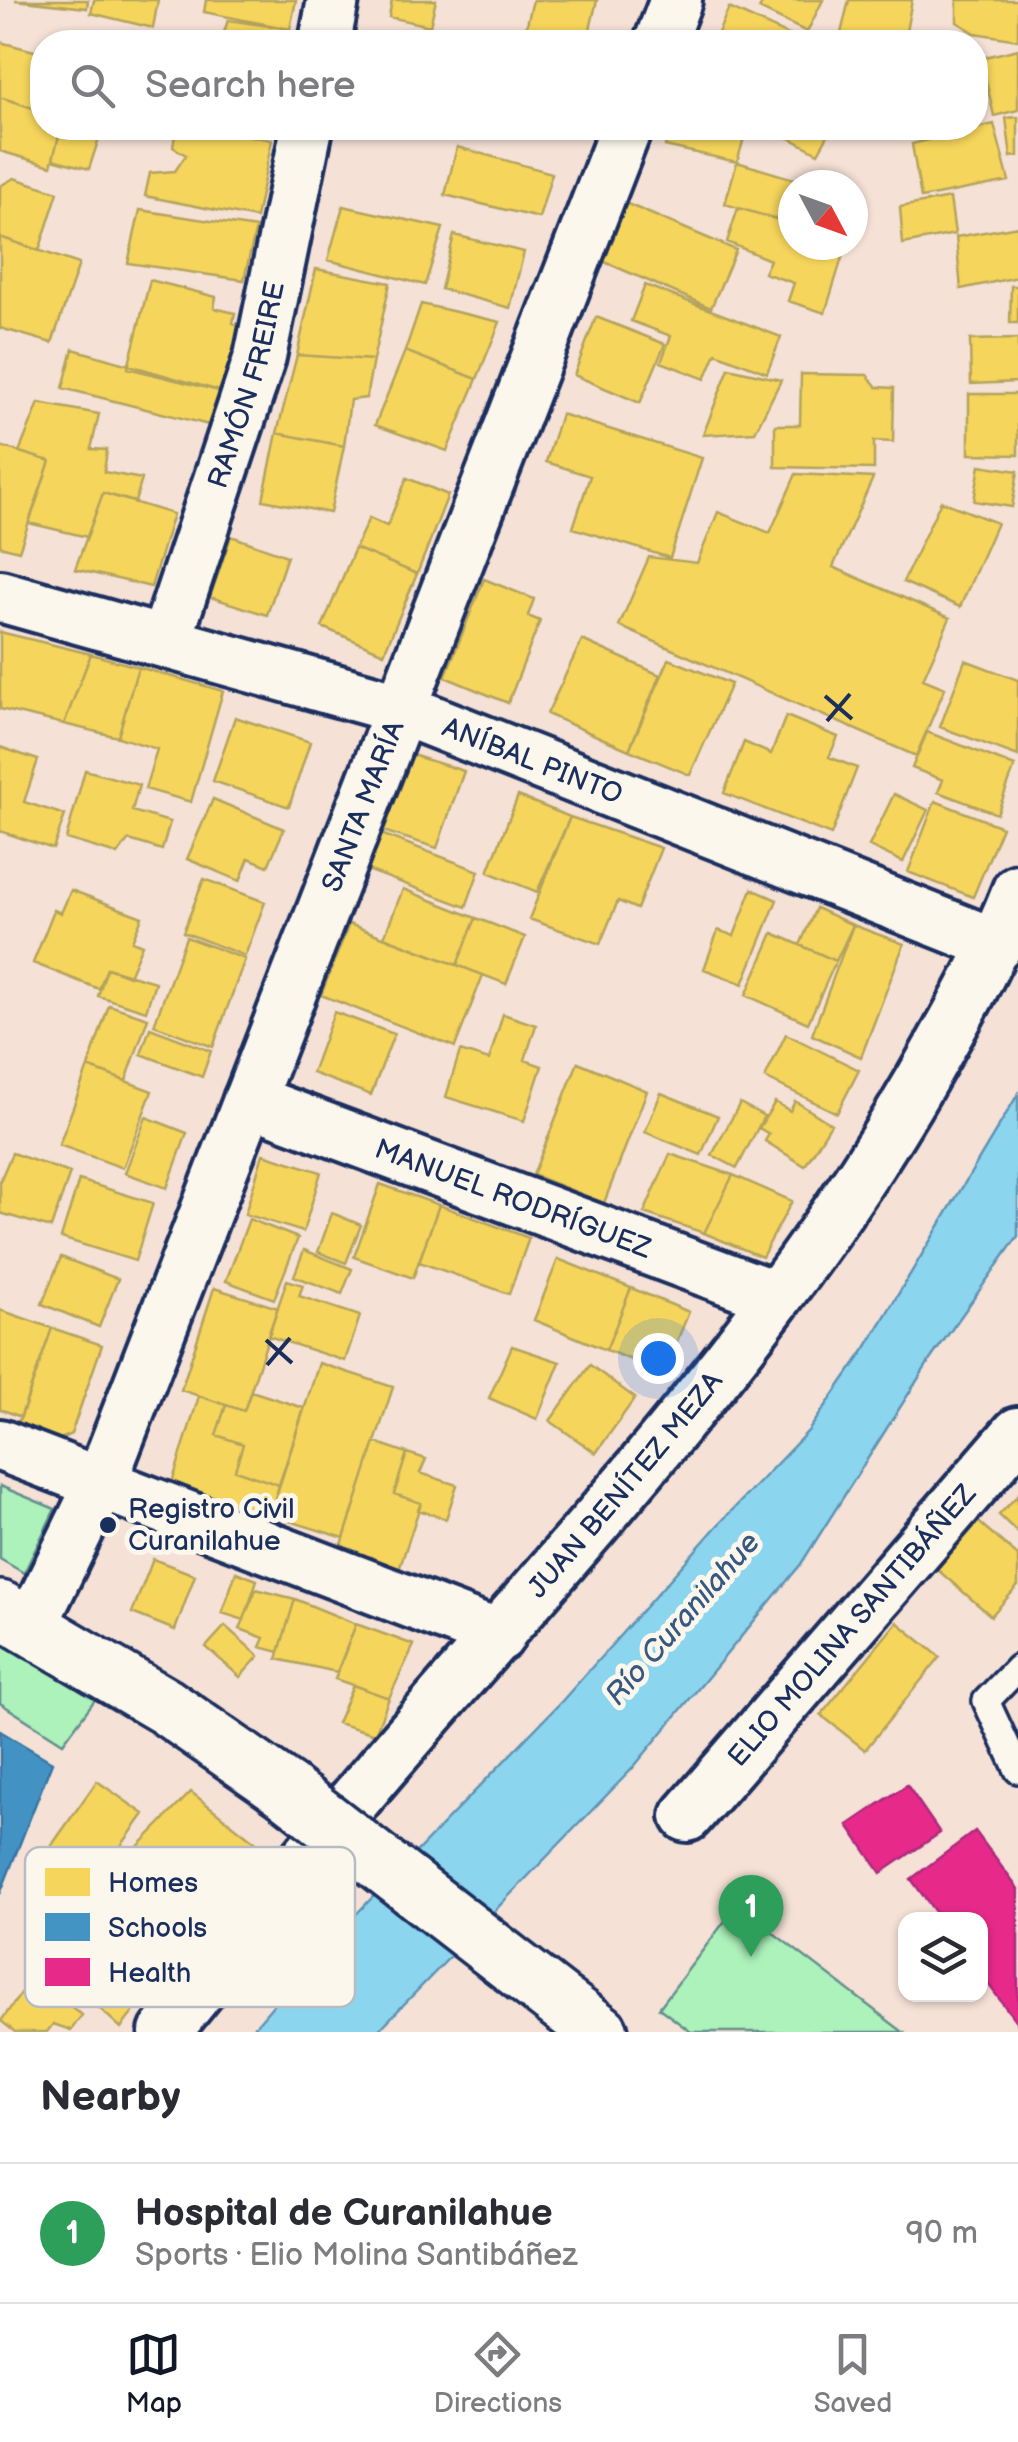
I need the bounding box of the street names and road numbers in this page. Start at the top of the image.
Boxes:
street label: RAMÓN FREIRE [201,279,292,492]
street label: ANÍBAL PINTO [438,710,627,811]
street label: SANTA MARÍA [315,715,411,896]
street label: MANUEL RODRÍGUEZ [370,1132,657,1266]
street label: JUAN BENÍTEZ MEZA [521,1365,730,1605]
street label: ELIO MOLINA SANTIBÁÑEZ [721,1477,983,1773]

